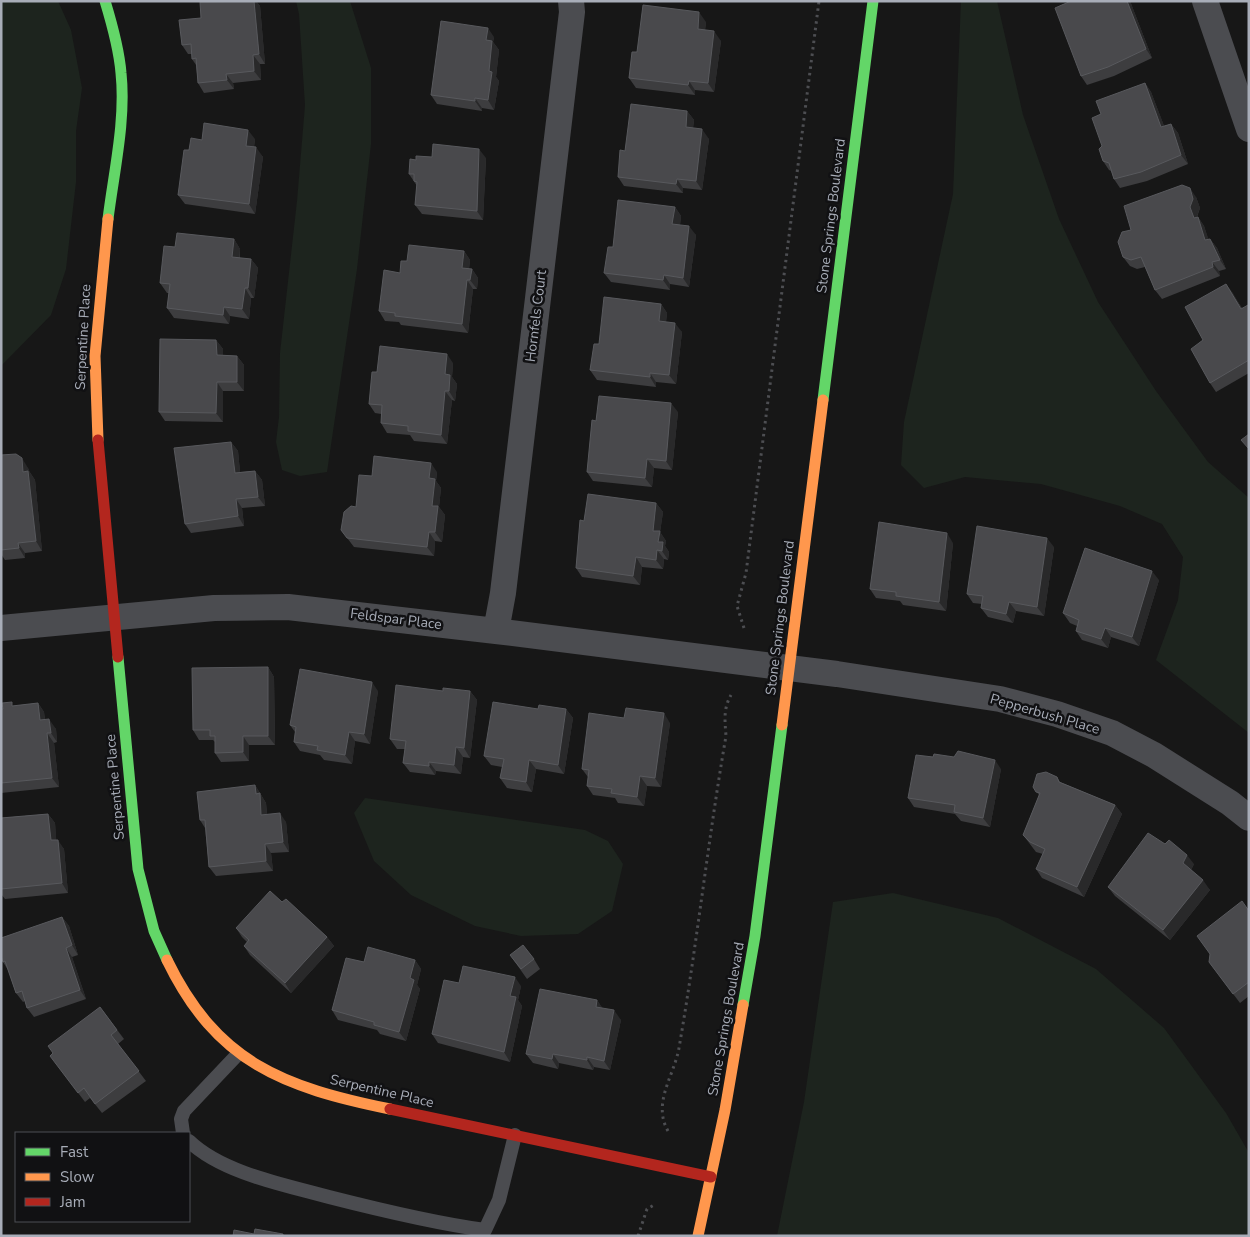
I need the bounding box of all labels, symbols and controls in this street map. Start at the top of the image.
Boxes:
street label: Stone Springs Boulevard [812,138,850,294]
street label: Hornfels Court [521,269,551,363]
street label: Serpentine Place [71,284,95,390]
street label: Stone Springs Boulevard [761,540,799,696]
street label: Feldspar Place [349,604,443,634]
street label: Pepperbush Place [988,689,1102,739]
street label: Serpentine Place [101,733,129,841]
street label: Stone Springs Boulevard [703,941,749,1097]
street label: Serpentine Place [328,1070,436,1112]
legend [15,1132,190,1222]
text: Fast [60,1142,89,1162]
text: Slow [60,1167,95,1187]
text: Jam [59,1192,86,1212]

